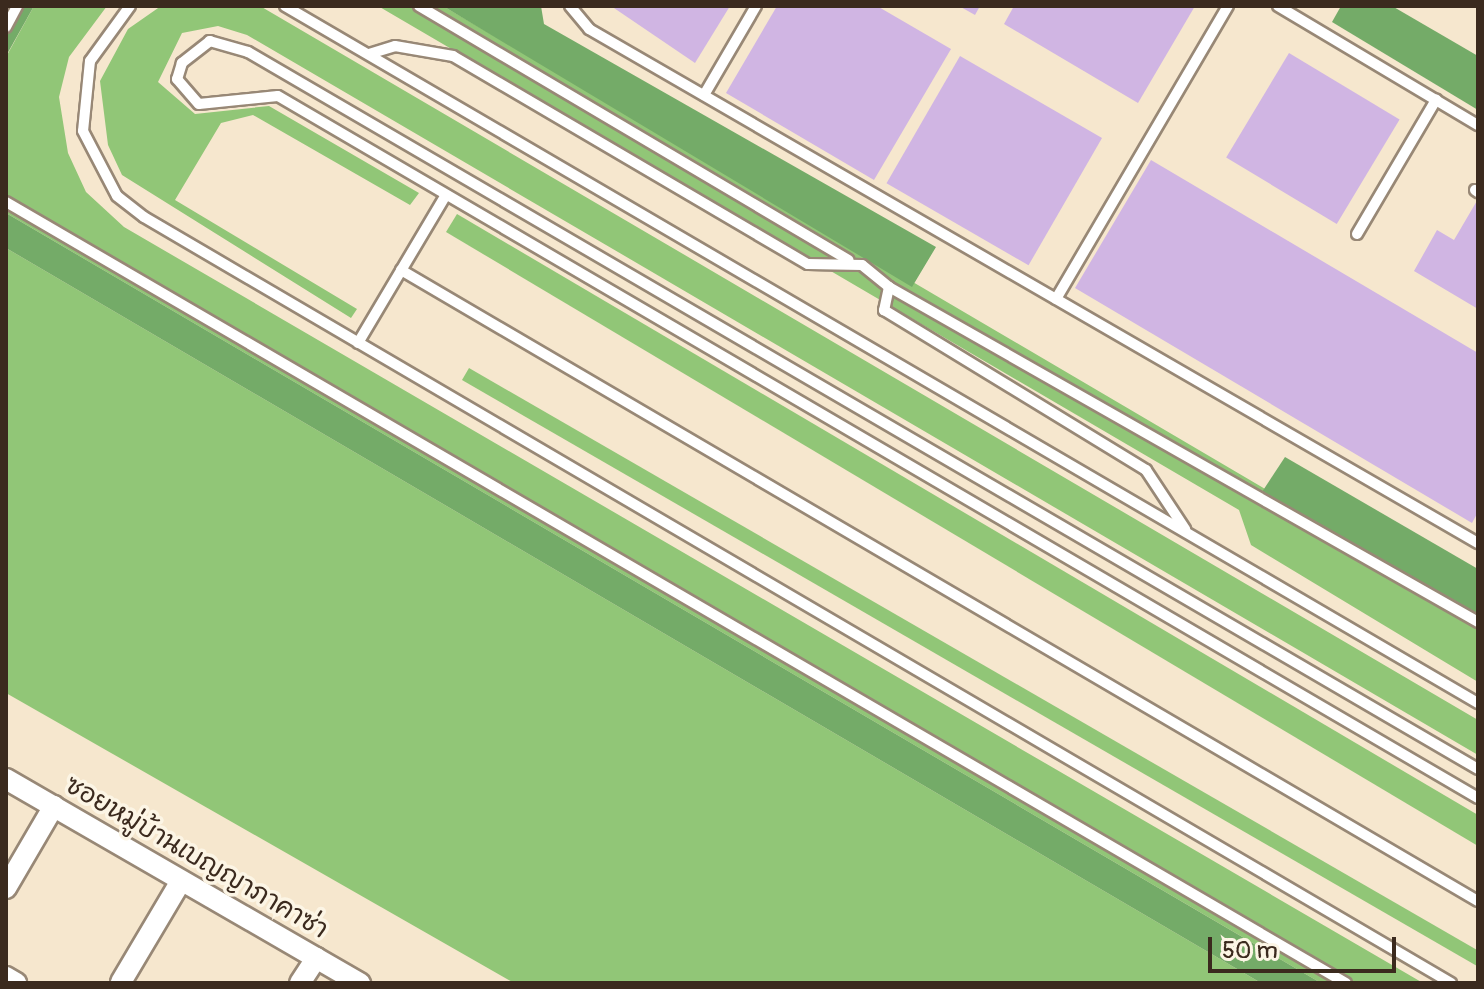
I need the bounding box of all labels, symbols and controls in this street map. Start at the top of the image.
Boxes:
street label: ซอยหมู่บ้านเบญญาภาคาซ่า [59,770,333,946]
scale bar [1212,921,1400,971]
text: 50 m [1222,936,1278,965]

